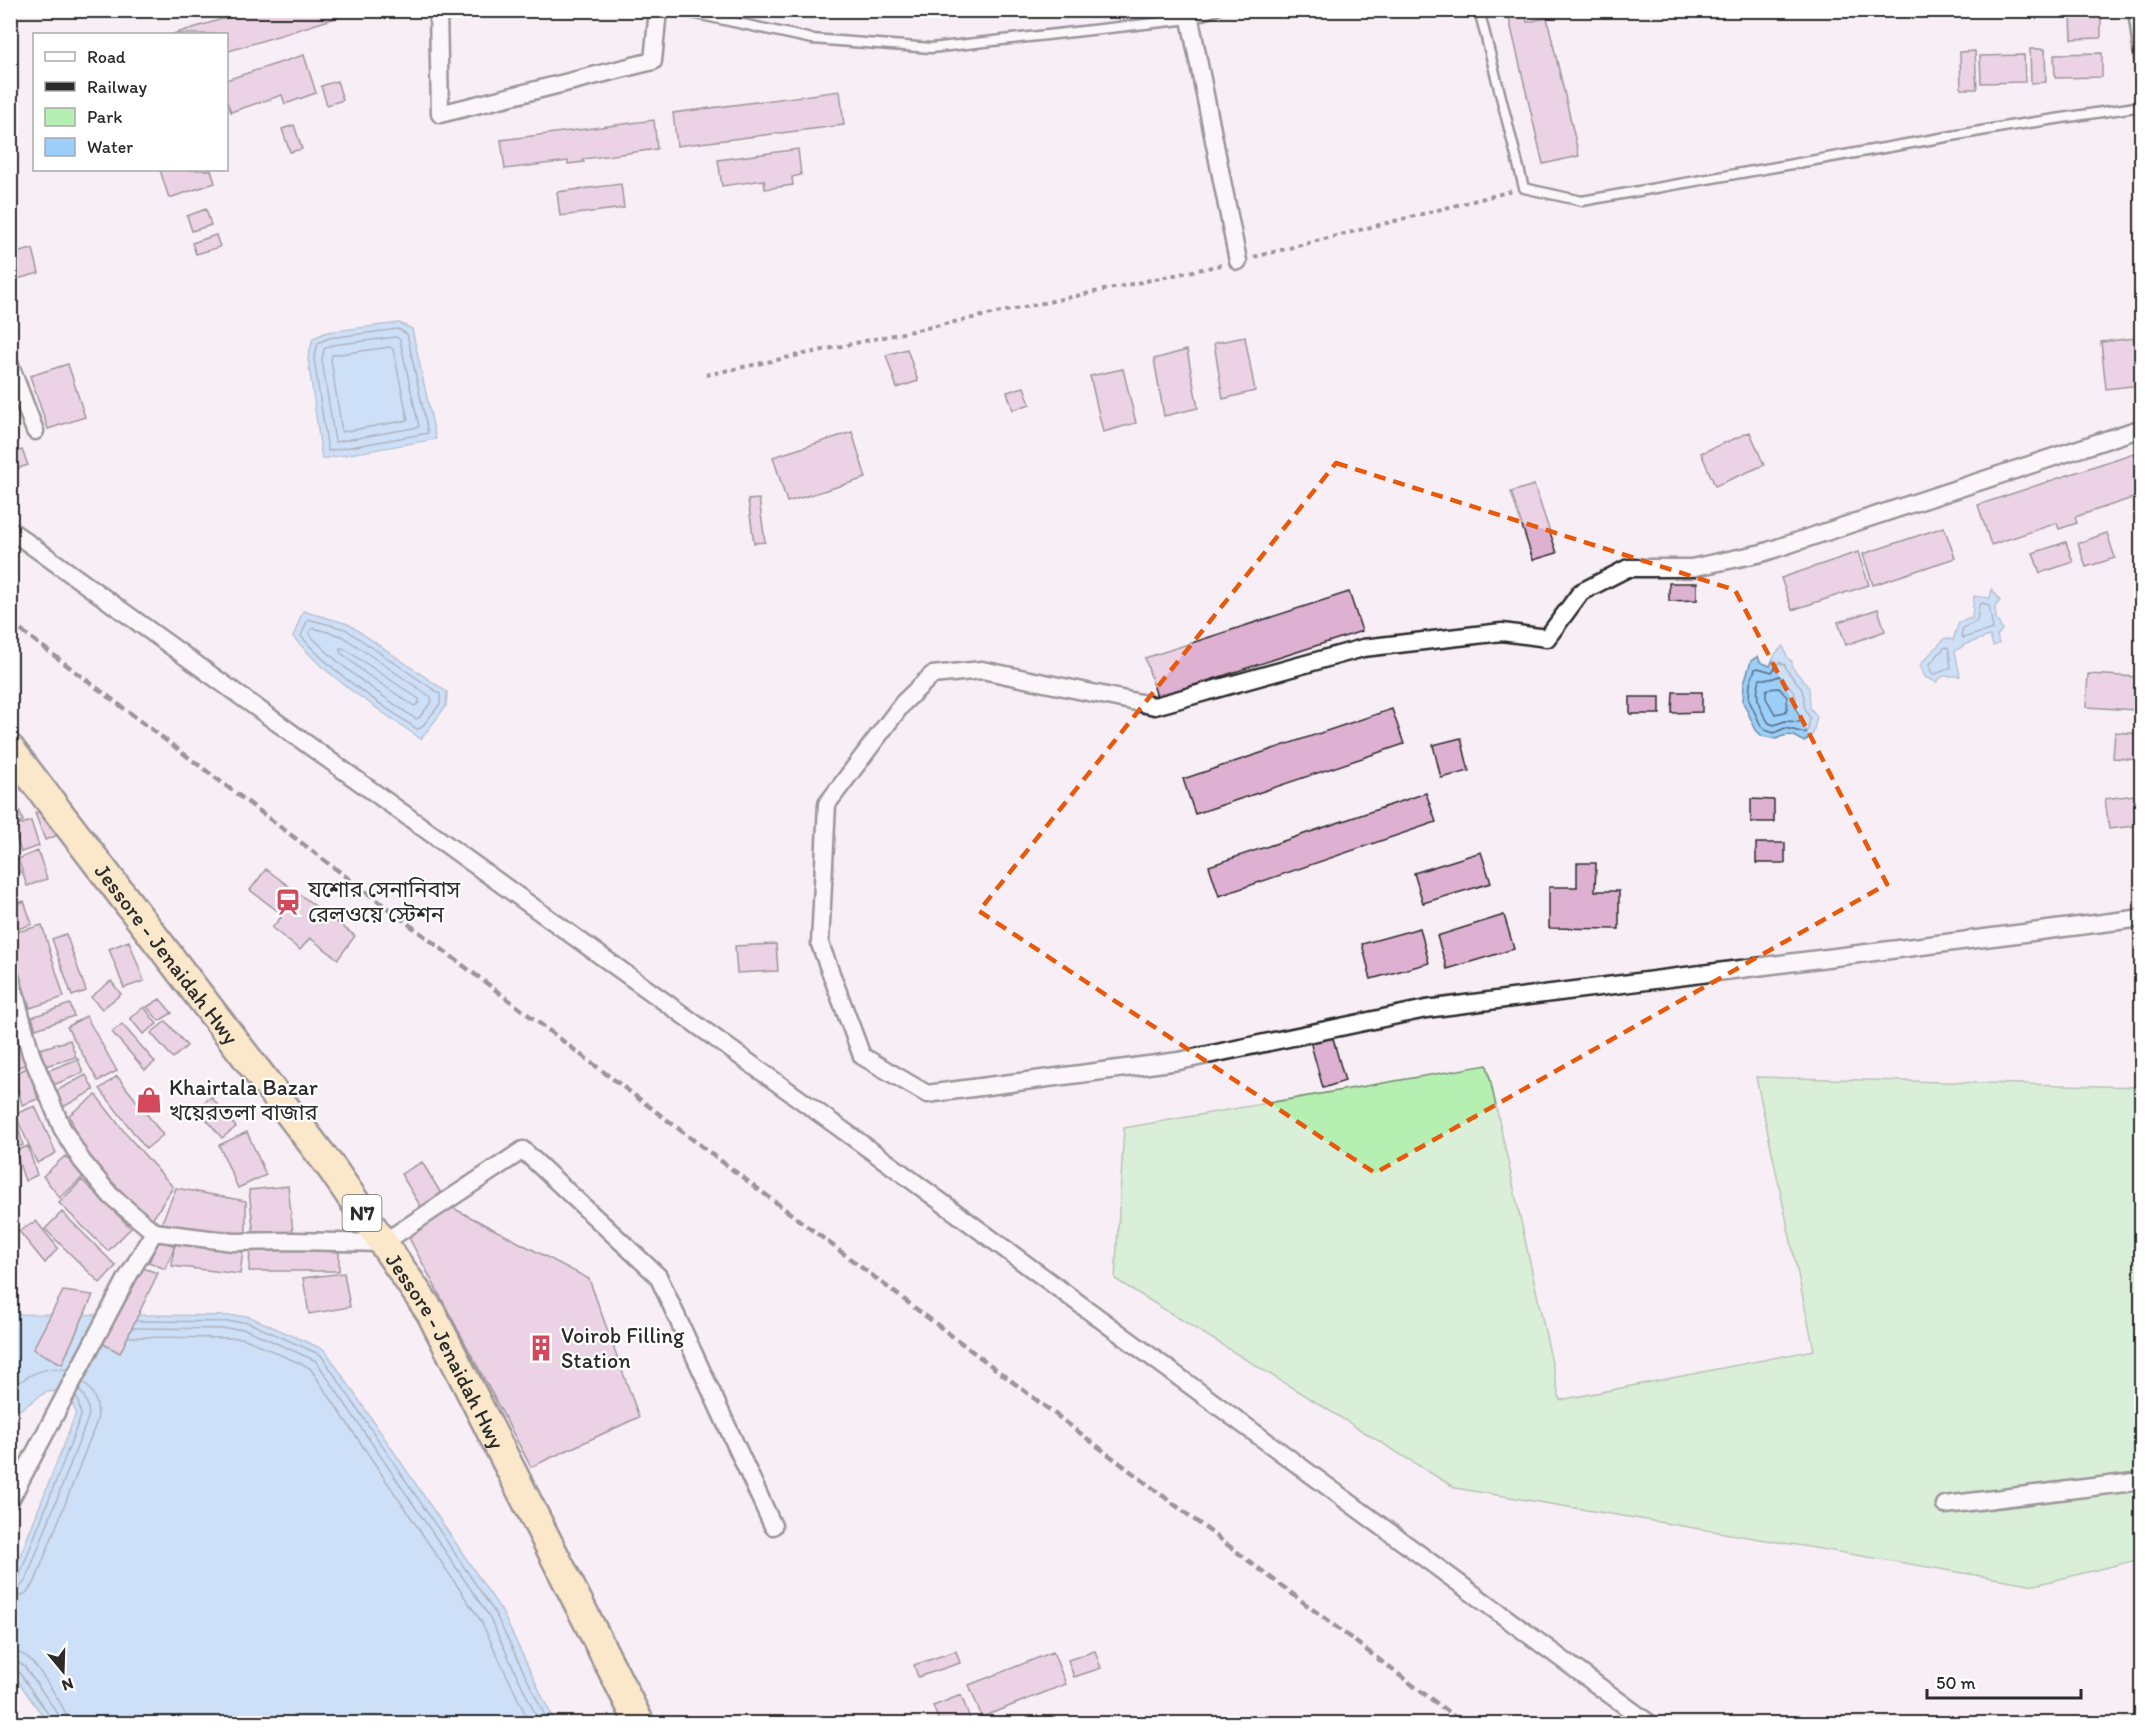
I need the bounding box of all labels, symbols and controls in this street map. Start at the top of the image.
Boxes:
legend [33,33,228,171]
text: Road [87,46,126,68]
text: Railway [87,76,148,98]
text: Park [87,106,122,128]
text: Water [87,136,133,158]
street label: Jessore - Jenaidah Hwy [89,858,245,1050]
place label: যশোর সেনানিবাস রেলওয়ে স্টেশন [307,876,461,928]
station icon: যশোর সেনানিবাস রেলওয়ে স্টেশন [273,887,303,917]
place label: Khairtala Bazar খয়েরতলা বাজার [169,1074,319,1126]
shop icon: Khairtala Bazar খয়েরতলা বাজার [134,1085,164,1115]
road number: N7 [342,1195,382,1231]
street label: Jessore - Jenaidah Hwy [380,1248,511,1454]
place label: Voirob Filling Station [561,1322,685,1374]
building icon: Voirob Filling Station [526,1333,556,1363]
north arrow [33,1641,93,1701]
scale bar [1927,1662,2082,1700]
text: 50 m [1936,1672,1976,1694]
text: N [60,1674,76,1695]

